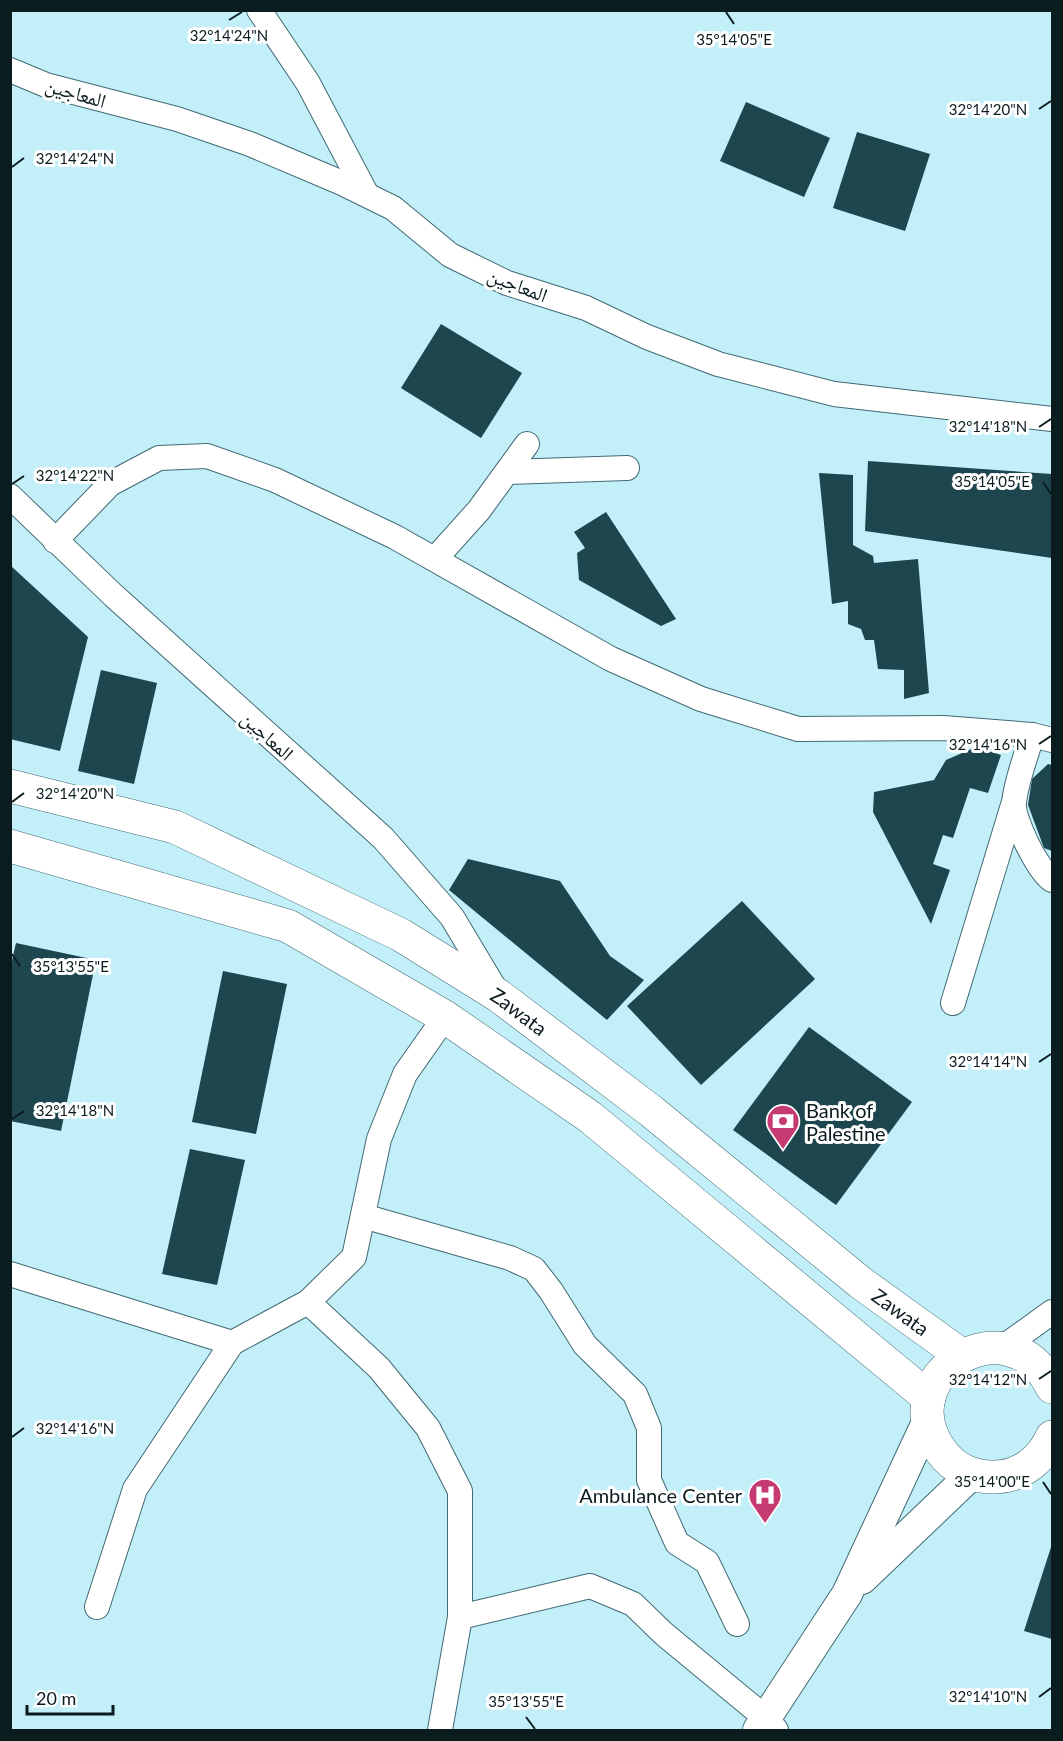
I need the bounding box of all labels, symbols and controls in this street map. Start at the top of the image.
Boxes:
text: 32°14'24"N [190,26,268,44]
text: 35°14'05"E [696,30,772,48]
street label: المعاجين [43,72,109,113]
text: 32°14'20"N [949,100,1027,118]
text: 32°14'24"N [36,149,114,167]
street label: المعاجين [484,262,551,307]
text: 32°14'18"N [949,417,1027,435]
text: 32°14'22"N [36,466,114,484]
text: 35°14'05"E [954,472,1030,490]
street label: المعاجين [236,705,299,765]
text: 32°14'16"N [949,735,1027,753]
text: 32°14'20"N [36,784,114,802]
text: 35°13'55"E [33,957,109,975]
street label: Zawata [487,982,552,1040]
text: 32°14'14"N [949,1052,1027,1070]
place label: Bank of Palestine [806,1098,886,1145]
text: 32°14'18"N [36,1101,114,1119]
bank icon: Bank of Palestine [765,1103,801,1150]
street label: Zawata [868,1283,934,1340]
text: 32°14'12"N [949,1370,1027,1388]
text: 32°14'16"N [36,1419,114,1437]
text: 35°14'00"E [954,1472,1030,1490]
hospital icon: Ambulance Center [747,1477,783,1524]
place label: Ambulance Center [579,1483,743,1507]
scale bar [27,1678,112,1716]
text: 20 m [36,1687,76,1709]
text: 32°14'10"N [949,1687,1027,1705]
text: 35°13'55"E [488,1692,564,1710]

